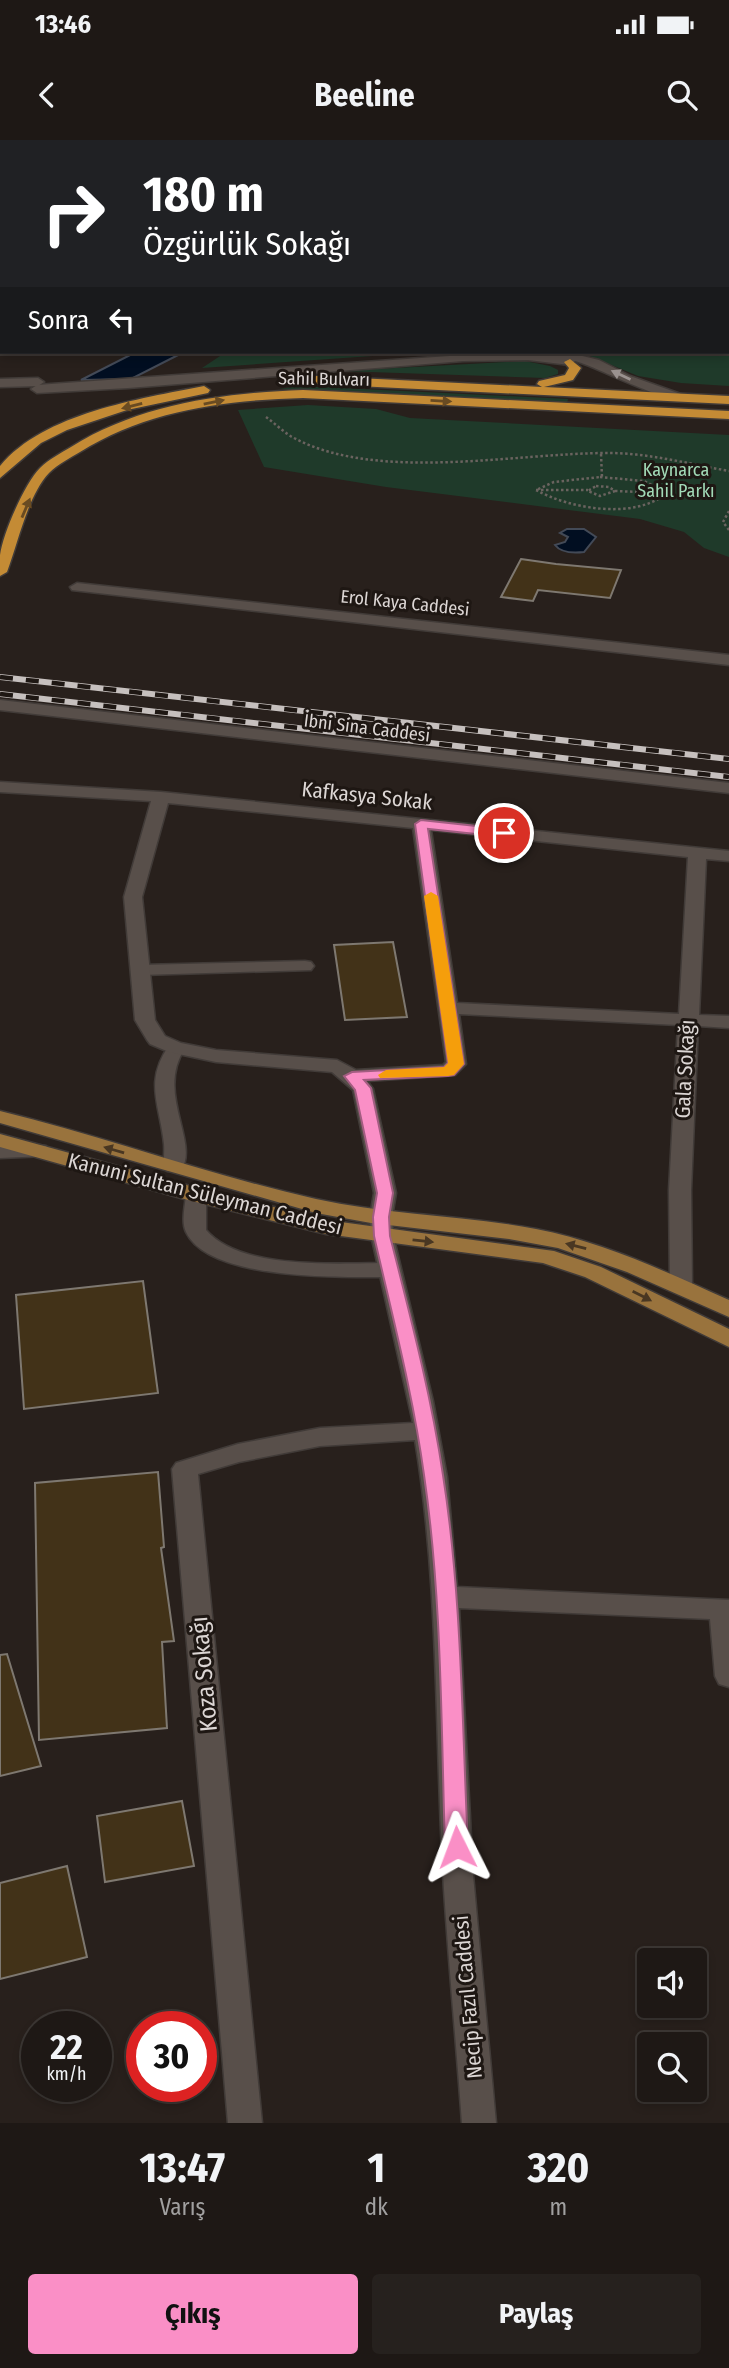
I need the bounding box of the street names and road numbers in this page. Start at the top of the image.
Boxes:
street label: Sahil Bulvarı [278,367,370,391]
street label: Erol Kaya Caddesi [339,585,471,621]
street label: İbni Sina Caddesi [303,709,431,747]
street label: Kafkasya Sokak [300,776,434,816]
street label: Gala Sokağı [669,1019,701,1119]
street label: Kanuni Sultan Süleyman Caddesi [65,1147,345,1241]
street label: Koza Sokağı [185,1615,223,1733]
street label: Necip Fazıl Caddesi [448,1914,488,2080]

